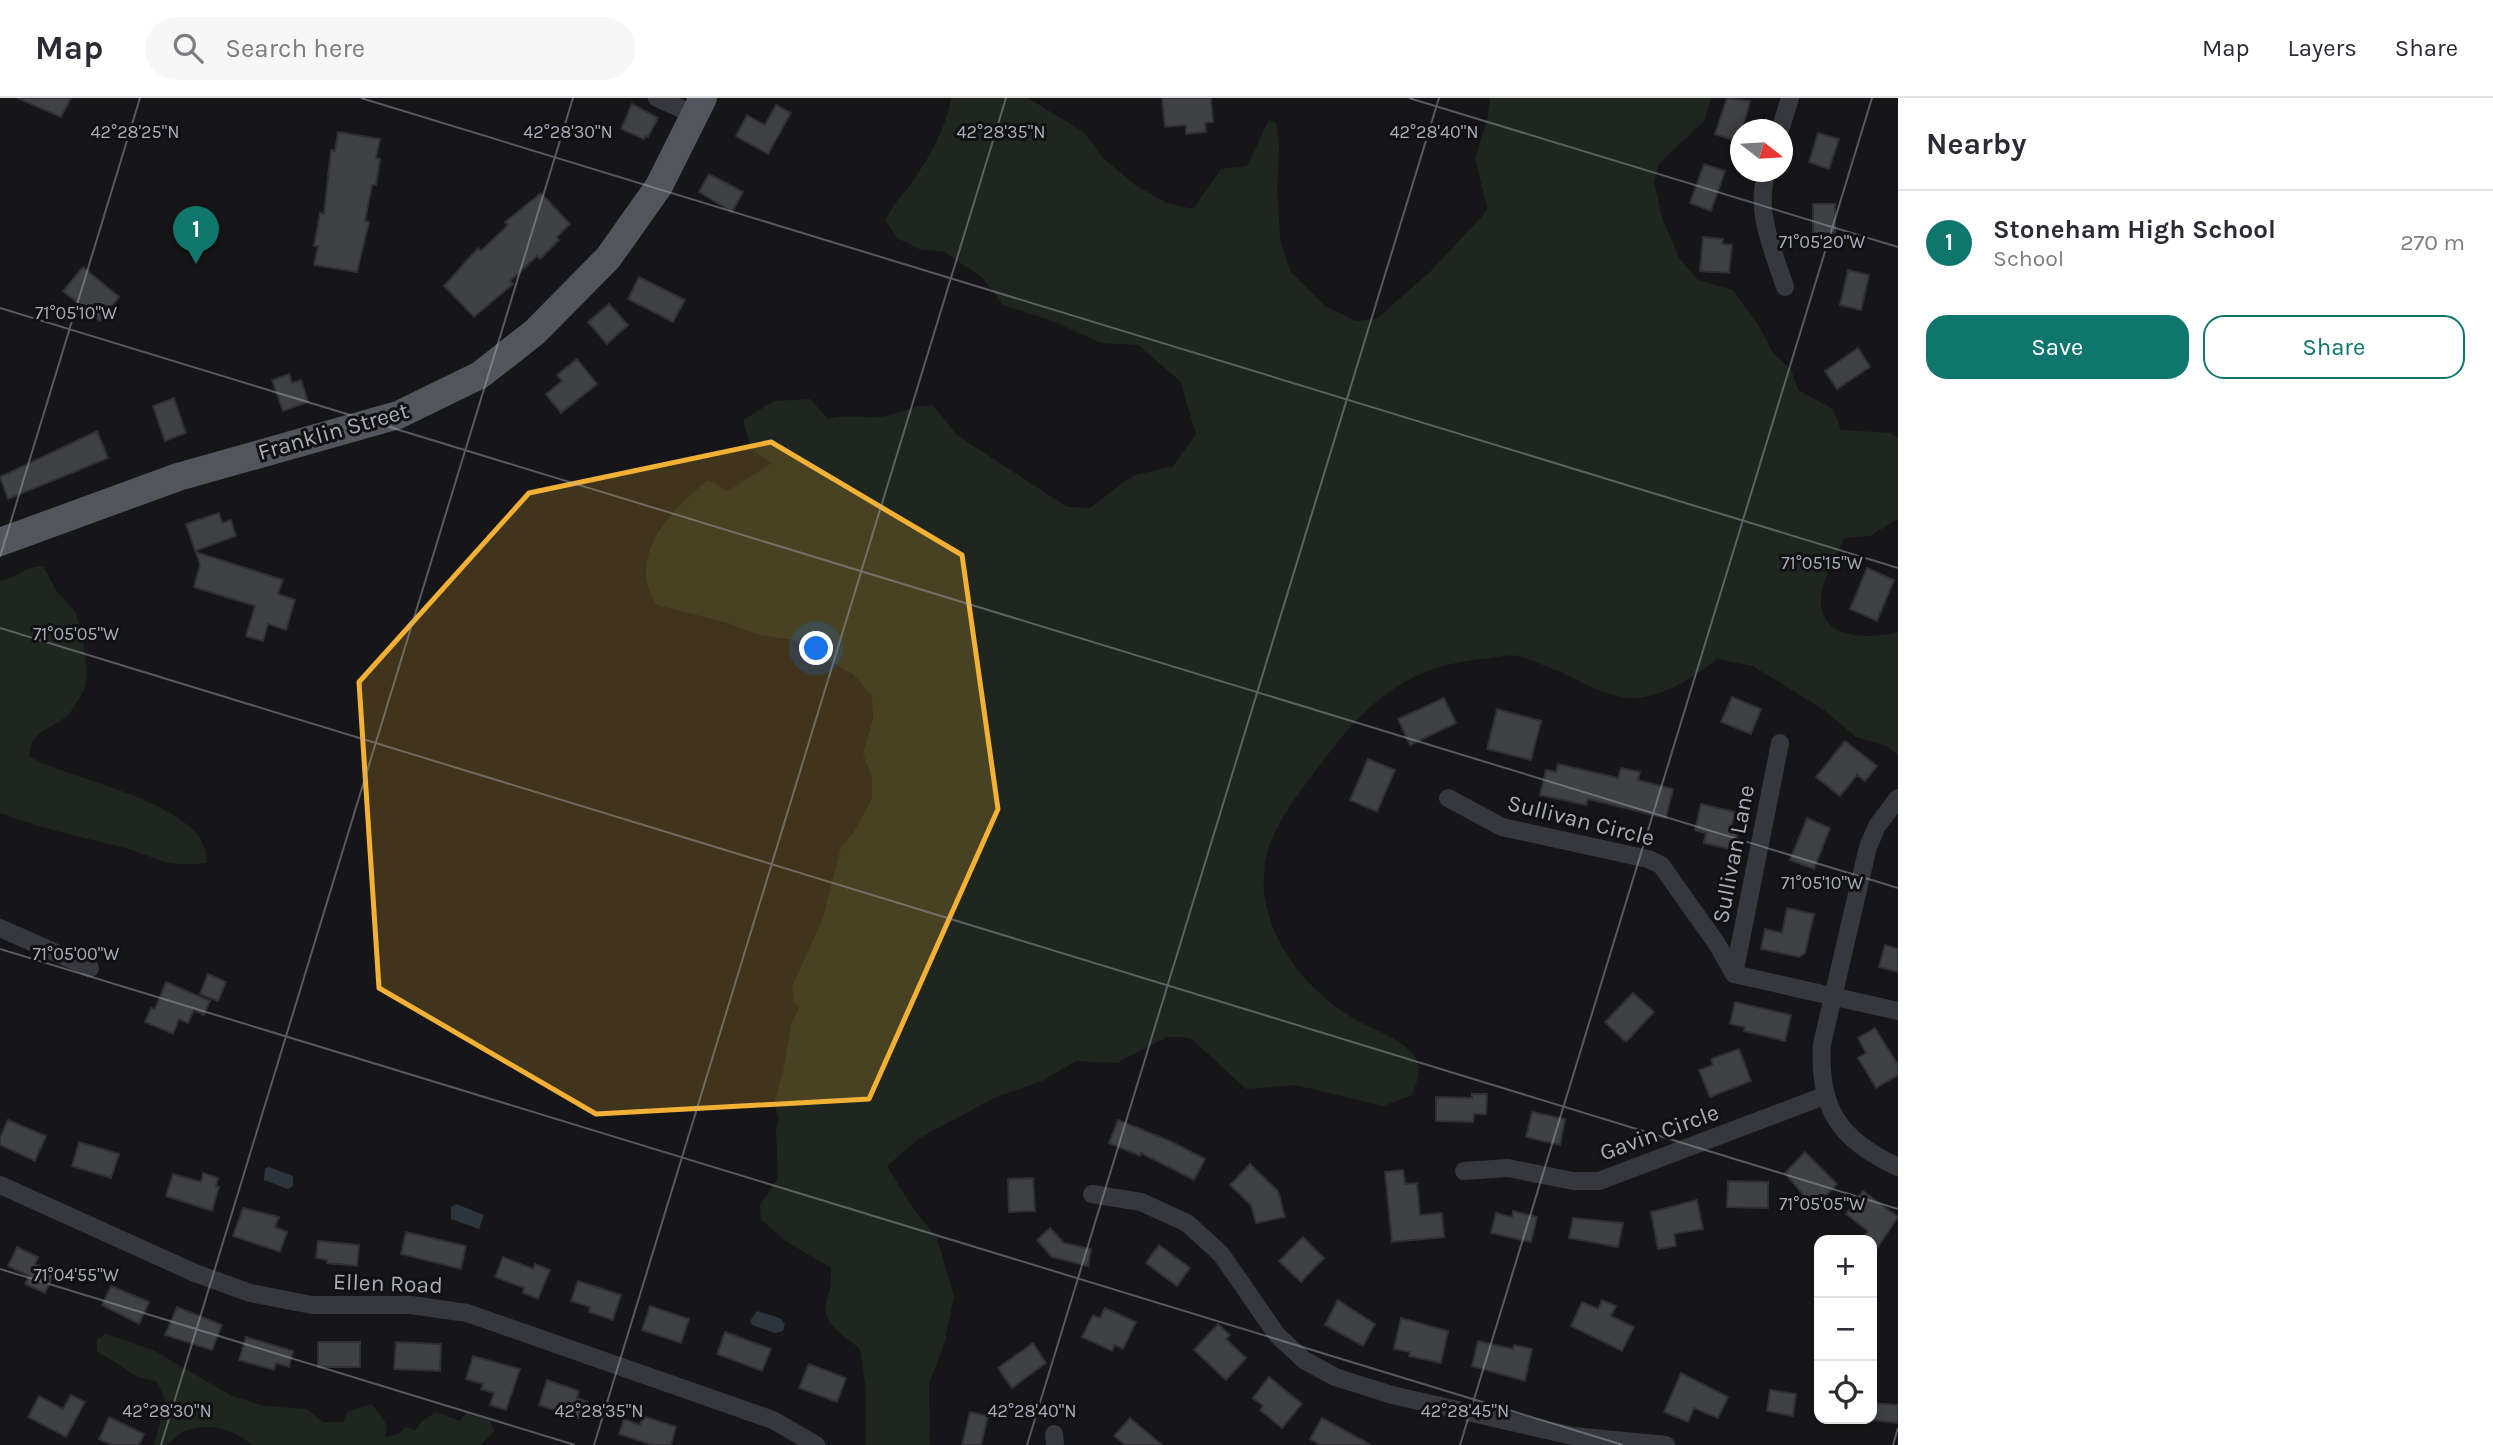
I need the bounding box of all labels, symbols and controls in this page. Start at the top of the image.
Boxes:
search box [145,17,635,80]
text: Map [35,29,103,67]
icon: search [169,29,207,67]
text: Search here [225,33,365,64]
text: Map [2202,34,2250,62]
text: Layers [2288,34,2357,62]
text: Share [2395,34,2458,62]
north arrow [1730,119,1793,182]
text: 42°28'25"N [91,121,179,143]
text: 42°28'30"N [523,121,613,143]
text: 42°28'35"N [956,121,1046,143]
text: 42°28'40"N [1389,121,1479,143]
text: Nearby [1926,126,2026,162]
pin: 1 [173,206,219,264]
text: Stoneham High School [1993,214,2276,245]
text: 1 [1945,229,1953,256]
text: 270 m [2400,229,2465,256]
text: 71°05'20"W [1779,231,1865,253]
text: School [1993,245,2064,272]
text: 71°05'10"W [35,302,117,324]
button: Save [1926,315,2189,379]
button: Share [2203,315,2465,379]
street label: Franklin Street [255,397,412,466]
text: 71°05'15"W [1781,552,1863,574]
text: 71°05'05"W [33,623,119,645]
your location [799,631,833,665]
street label: Sullivan Lane [1707,783,1760,926]
street label: Sullivan Circle [1505,789,1657,852]
text: 71°05'10"W [1781,872,1863,894]
text: 71°05'00"W [33,943,119,965]
street label: Gavin Circle [1596,1098,1722,1166]
text: 71°05'05"W [1779,1193,1865,1215]
map controls [1814,1235,1877,1424]
button: + [1814,1235,1877,1298]
text: 71°04'55"W [33,1264,119,1286]
street label: Ellen Road [333,1268,443,1299]
button: − [1814,1298,1877,1361]
button: locate [1814,1361,1877,1424]
text: 42°28'30"N [122,1400,212,1422]
text: 42°28'35"N [554,1400,644,1422]
text: 42°28'40"N [987,1400,1077,1422]
text: 42°28'45"N [1421,1400,1509,1422]

